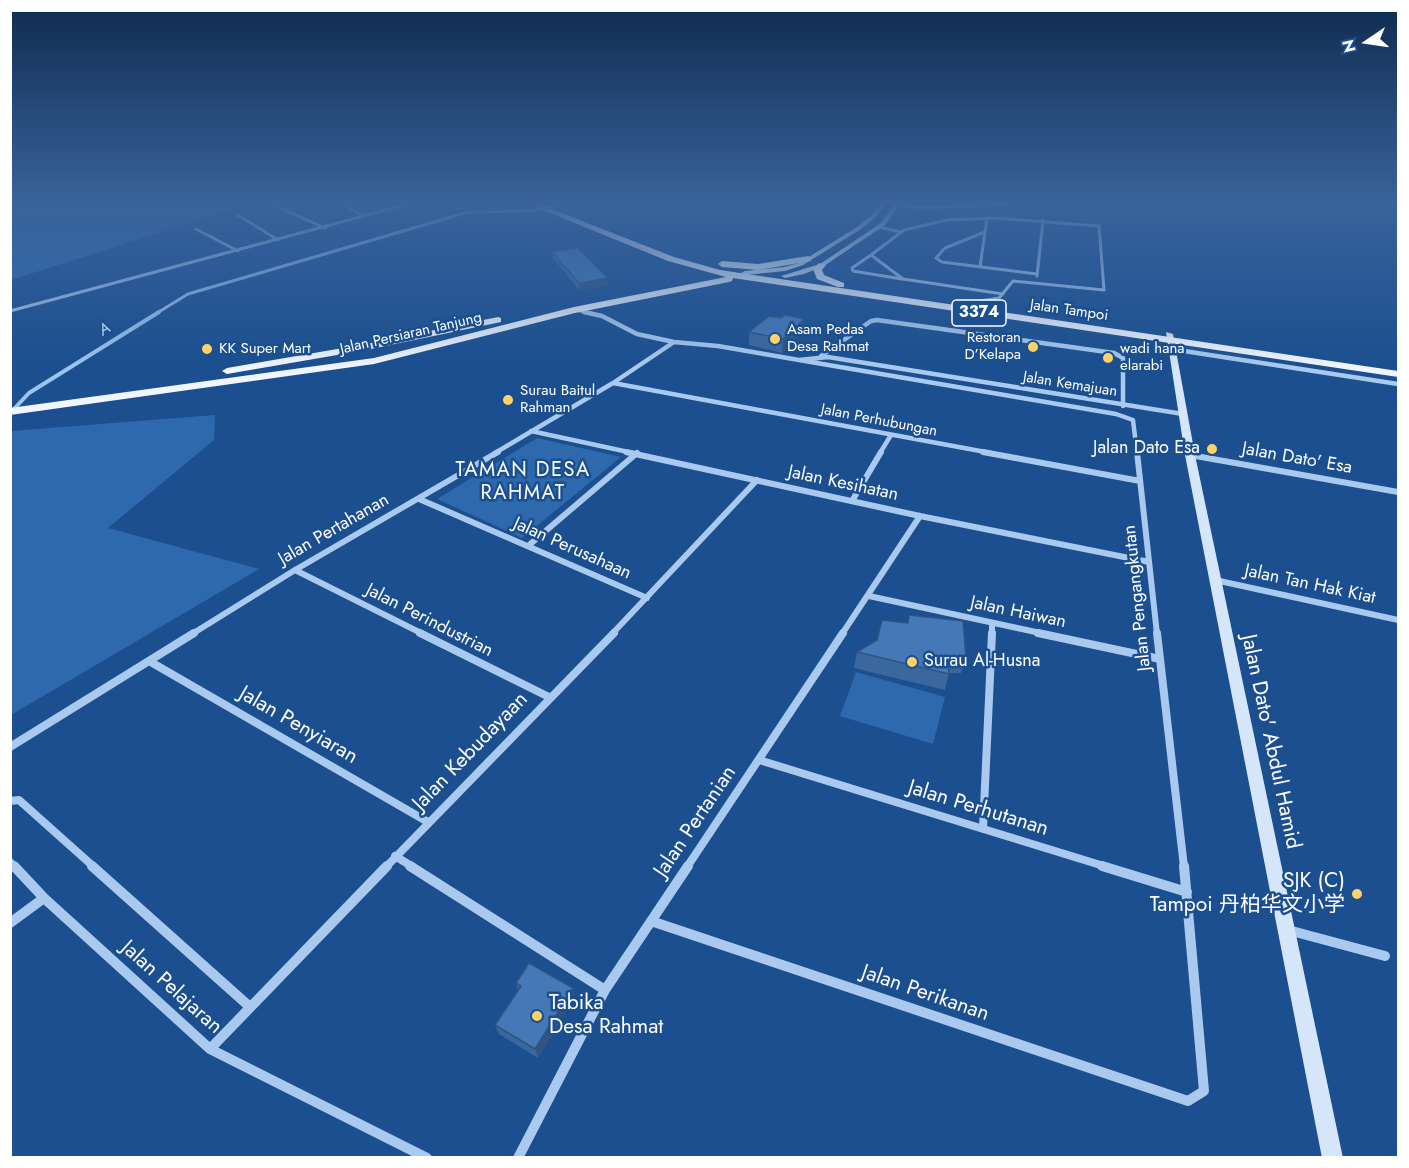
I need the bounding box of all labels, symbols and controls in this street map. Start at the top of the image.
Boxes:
north arrow [1337,12,1397,72]
text: N [1336,37,1362,55]
street label: Jalan Tampoi [1029,297,1109,325]
road number: 3374 [952,300,1006,326]
street label: Jalan Persiaran Tanjung [338,309,484,359]
water label: A [96,319,114,341]
place label: Asam Pedas Desa Rahmat [787,321,869,356]
place label: Restoran D’Kelapa [964,329,1021,364]
marker: Asam Pedas Desa Rahmat [768,332,782,346]
place label: KK Super Mart [219,340,311,358]
marker: Restoran D’Kelapa [1026,340,1040,354]
place label: wadi hana elarabi [1120,340,1185,375]
marker: KK Super Mart [200,342,214,356]
marker: wadi hana elarabi [1101,351,1115,365]
street label: Jalan Kemajuan [1022,369,1118,401]
place label: Surau Baitul Rahman [520,382,595,417]
marker: Surau Baitul Rahman [501,393,515,407]
street label: Jalan Perhubungan [819,401,939,441]
place label: Jalan Dato Esa [1093,438,1200,460]
street label: Jalan Dato' Esa [1240,439,1354,479]
marker: Jalan Dato Esa [1205,442,1219,456]
district label: TAMAN DESA RAHMAT [455,459,591,506]
street label: Jalan Kesihatan [786,462,900,506]
street label: Jalan Pertahanan [275,490,393,570]
street label: Jalan Perusahaan [510,513,634,585]
street label: Jalan Pengangkutan [1120,524,1156,672]
street label: Jalan Tan Hak Kiat [1243,561,1377,609]
street label: Jalan Perindustrian [362,580,496,662]
street label: Jalan Haiwan [968,592,1068,634]
street label: Jalan Dato' Abdul Hamid [1235,632,1305,852]
place label: Surau Al-Husna [924,651,1040,673]
marker: Surau Al-Husna [905,655,919,669]
street label: Jalan Penyiaran [234,682,362,770]
street label: Jalan Kebudayaan [408,688,534,816]
street label: Jalan Pertanian [649,761,743,883]
street label: Jalan Perhutanan [905,776,1051,842]
place label: SJK (C) Tampoi 丹柏华文小学 [1150,869,1345,919]
marker: SJK (C) Tampoi 丹柏华文小学 [1350,887,1364,901]
street label: Jalan Pelajaran [115,936,227,1040]
street label: Jalan Perikanan [858,960,992,1028]
place label: Tabika Desa Rahmat [549,991,663,1041]
marker: Tabika Desa Rahmat [530,1009,544,1023]

